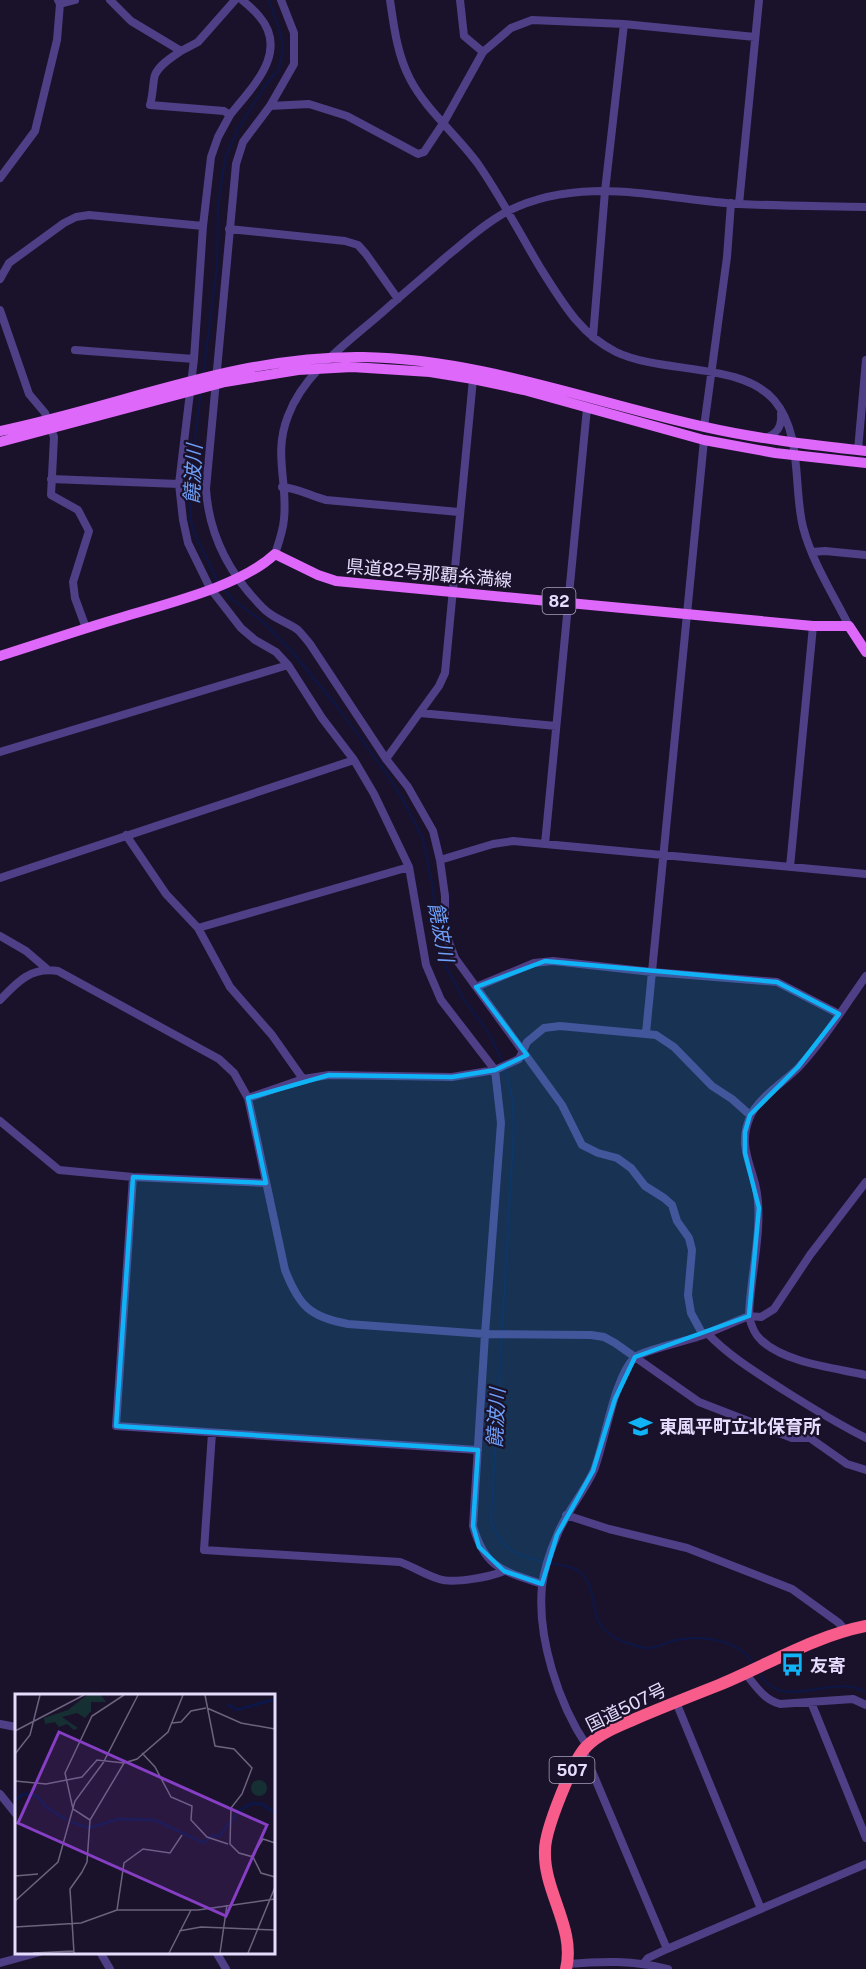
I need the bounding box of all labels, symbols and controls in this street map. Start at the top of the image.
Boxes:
water label: 饒波川 [179,441,207,505]
street label: 県道82号那覇糸満線 [345,555,513,591]
road number: 82 [542,588,576,614]
water label: 饒波川 [423,900,459,966]
water label: 饒波川 [482,1385,510,1449]
school or university icon: 東風平町立北保育所 [628,1413,654,1439]
place label: 東風平町立北保育所 [659,1416,821,1437]
bus stop icon: 友寄 [779,1652,805,1678]
place label: 友寄 [810,1655,846,1676]
street label: 国道507号 [582,1678,670,1736]
inset map [15,1694,274,1954]
road number: 507 [550,1757,594,1783]

